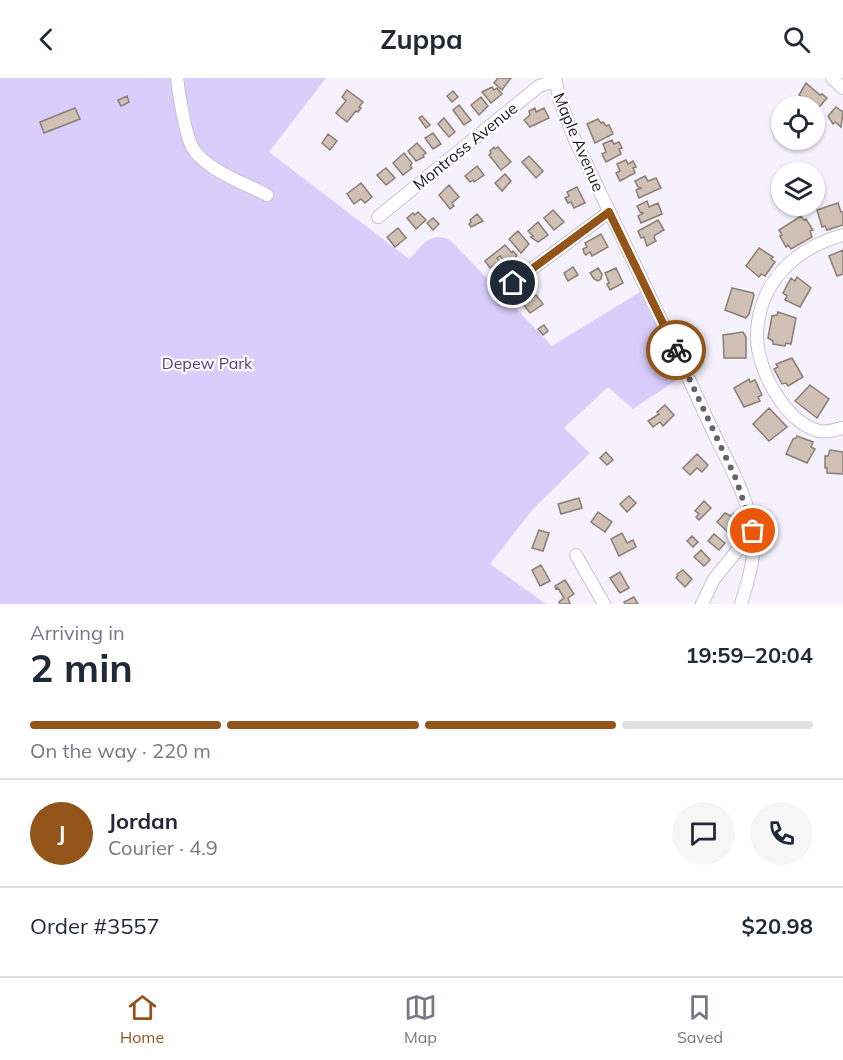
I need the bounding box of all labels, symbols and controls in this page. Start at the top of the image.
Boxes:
text: Zuppa [380,22,463,56]
icon: back [30,23,63,56]
icon: search [780,23,813,56]
street label: Maple Avenue [549,90,609,194]
map controls [771,96,825,216]
button: locate [771,96,825,150]
street label: Montross Avenue [409,98,521,194]
button: layers [771,162,825,216]
pin [487,257,538,308]
icon: home [496,266,529,299]
courier [646,320,706,380]
icon: bike [660,334,693,367]
park label: Depew Park [162,353,253,373]
pin [727,505,778,556]
icon: bag [736,514,769,547]
text: Arriving in [30,620,125,645]
text: 19:59–20:04 [685,641,813,669]
text: 2 min [30,643,133,692]
text: On the way · 220 m [30,738,211,763]
button: chat [672,802,735,865]
button: phone [750,802,813,865]
text: Jordan [108,807,178,835]
text: J [58,819,65,847]
text: Courier · 4.9 [108,835,218,860]
text: Order #3557 [30,912,160,940]
text: $20.98 [742,912,813,940]
tab: Home [120,991,164,1047]
tab: Map [404,991,437,1047]
tab: Saved [677,991,723,1047]

